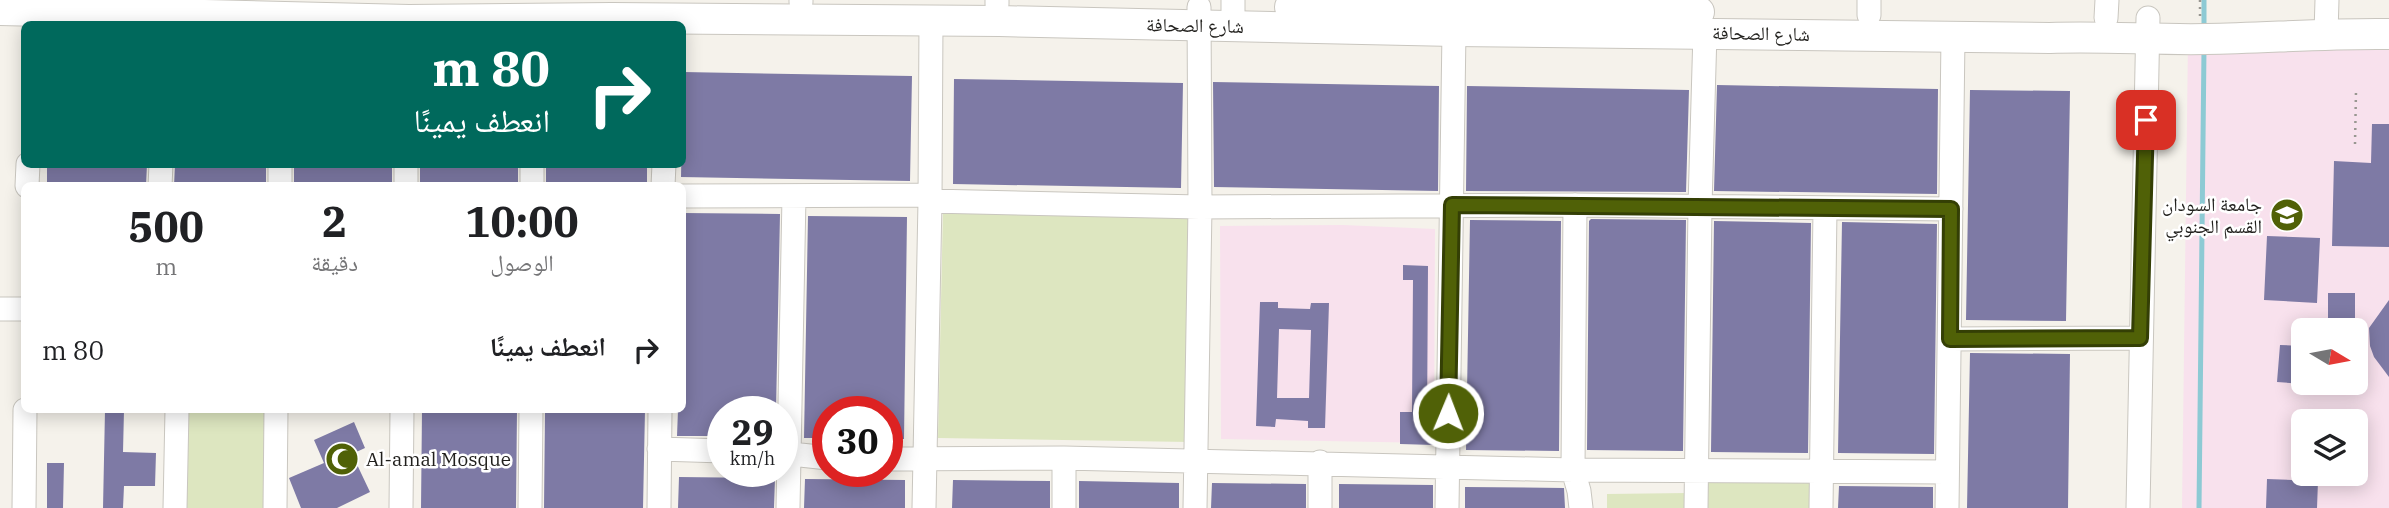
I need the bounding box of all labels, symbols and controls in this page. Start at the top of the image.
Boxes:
street label: شارع الصحافة [1146,12,1244,38]
street label: شارع الصحافة [1712,20,1810,46]
text: 80 m [432,36,550,99]
icon: right [574,49,665,140]
pin [2116,90,2176,150]
text: انعطف يمينًا [413,99,550,141]
icon: arrive [2127,101,2165,139]
place label: جامعة السودان القسم الجنوبي [2162,192,2262,242]
text: 2 [322,194,347,249]
text: 10:00 [465,194,579,249]
school or university icon: جامعة السودان القسم الجنوبي [2268,196,2306,234]
text: 500 [128,199,204,254]
text: دقيقة [311,247,358,277]
text: الوصول [490,247,554,277]
text: m [155,251,177,281]
north arrow [2291,318,2368,396]
map controls [2291,318,2368,486]
text: انعطف يمينًا [490,329,606,363]
icon: right [627,331,665,369]
text: 80 m [42,333,104,367]
position arrow [1411,376,1485,450]
speed limit sign: 30 [812,396,903,487]
text: 29 [731,409,774,455]
button: layers [2291,409,2368,486]
mosque icon: Al-amal Mosque [323,440,361,478]
place label: Al-amal Mosque [366,447,511,471]
text: km/h [730,447,775,470]

